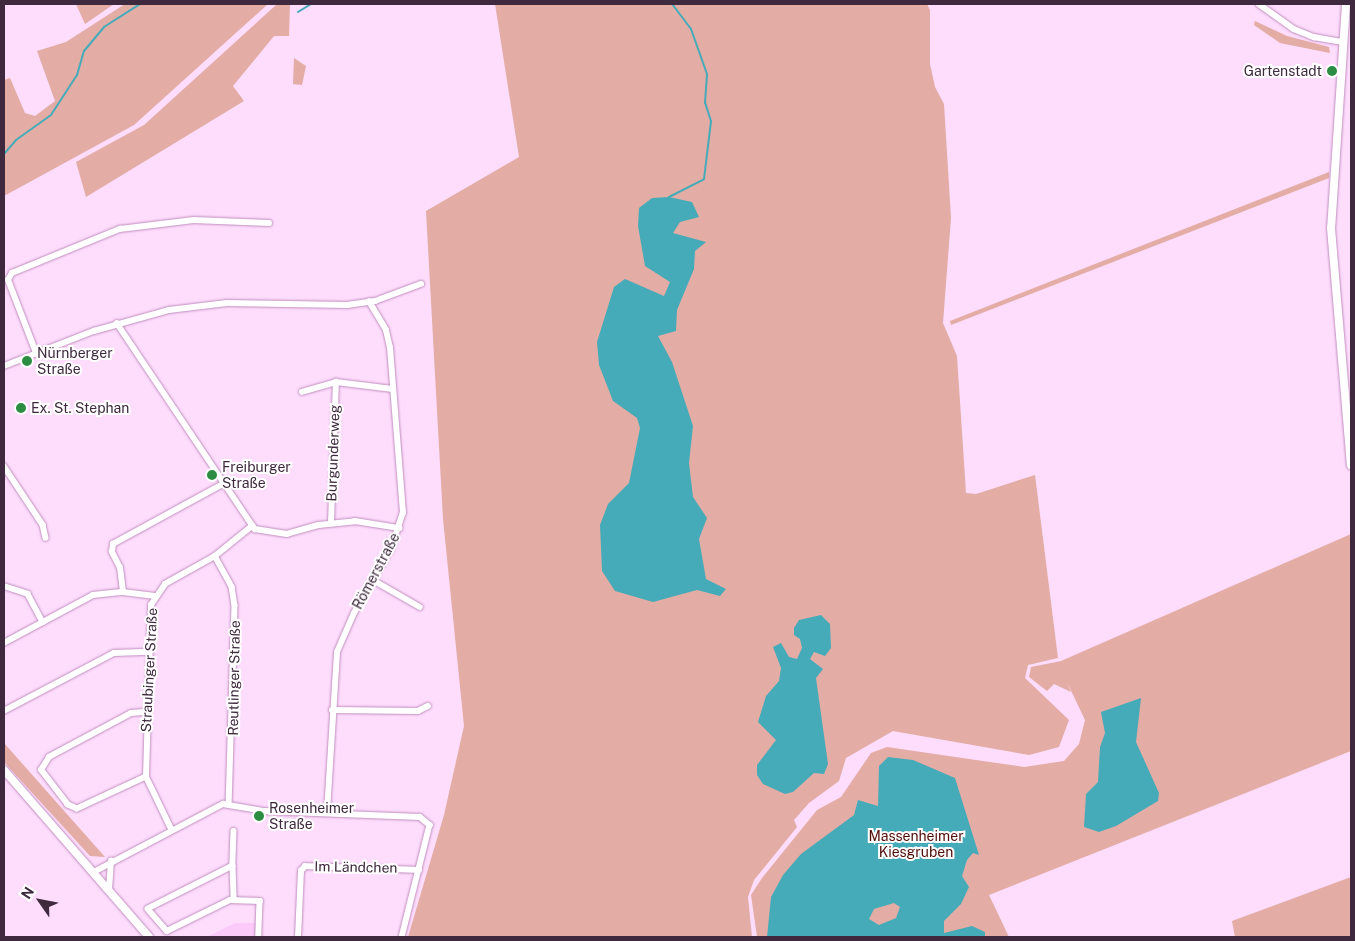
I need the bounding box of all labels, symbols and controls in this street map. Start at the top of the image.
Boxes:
place label: Gartenstadt [1244,63,1322,79]
marker: Gartenstadt [1326,65,1338,77]
place label: Nürnberger Straße [37,345,113,378]
marker: Nürnberger Straße [21,355,33,367]
place label: Ex. St. Stephan [31,400,130,416]
marker: Ex. St. Stephan [15,402,27,414]
street label: Burgunderweg [323,404,343,502]
place label: Freiburger Straße [222,459,291,492]
marker: Freiburger Straße [206,469,218,481]
street label: Römerstraße [349,530,403,612]
street label: Straubinger Straße [137,607,161,733]
street label: Reutlinger Straße [225,620,243,736]
place label: Rosenheimer Straße [269,800,354,832]
marker: Rosenheimer Straße [253,810,265,822]
park label: Massenheimer Kiesgruben [868,828,964,860]
street label: Im Ländchen [314,858,398,876]
north arrow [15,876,65,926]
text: N [18,884,37,902]

